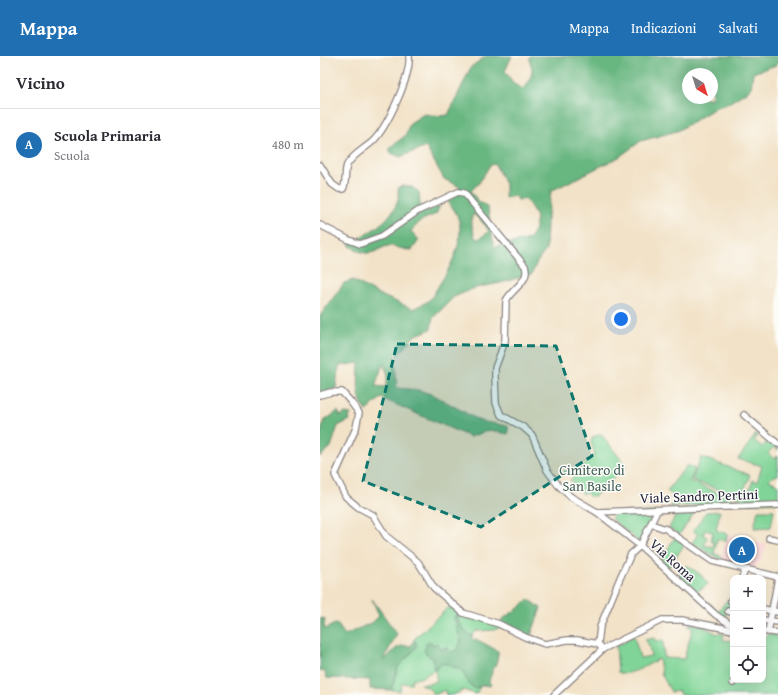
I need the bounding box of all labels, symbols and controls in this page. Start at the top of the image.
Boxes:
text: Mappa [20,14,77,42]
text: Mappa [569,18,609,38]
text: Indicazioni [631,18,696,38]
text: Salvati [718,18,758,38]
north arrow [682,68,718,104]
text: Vicino [16,70,65,95]
text: Scuola Primaria [54,125,161,146]
text: A [25,135,33,154]
text: 480 m [272,135,304,154]
text: Scuola [54,146,90,165]
your location [611,309,631,329]
park label: Cimitero di San Basile [559,460,625,496]
street label: Viale Sandro Pertini [639,484,759,508]
street label: Via Roma [645,534,701,586]
pin: A [729,535,755,565]
map controls [730,575,766,683]
button: + [730,575,766,611]
button: − [730,611,766,647]
button: locate [730,647,766,683]

